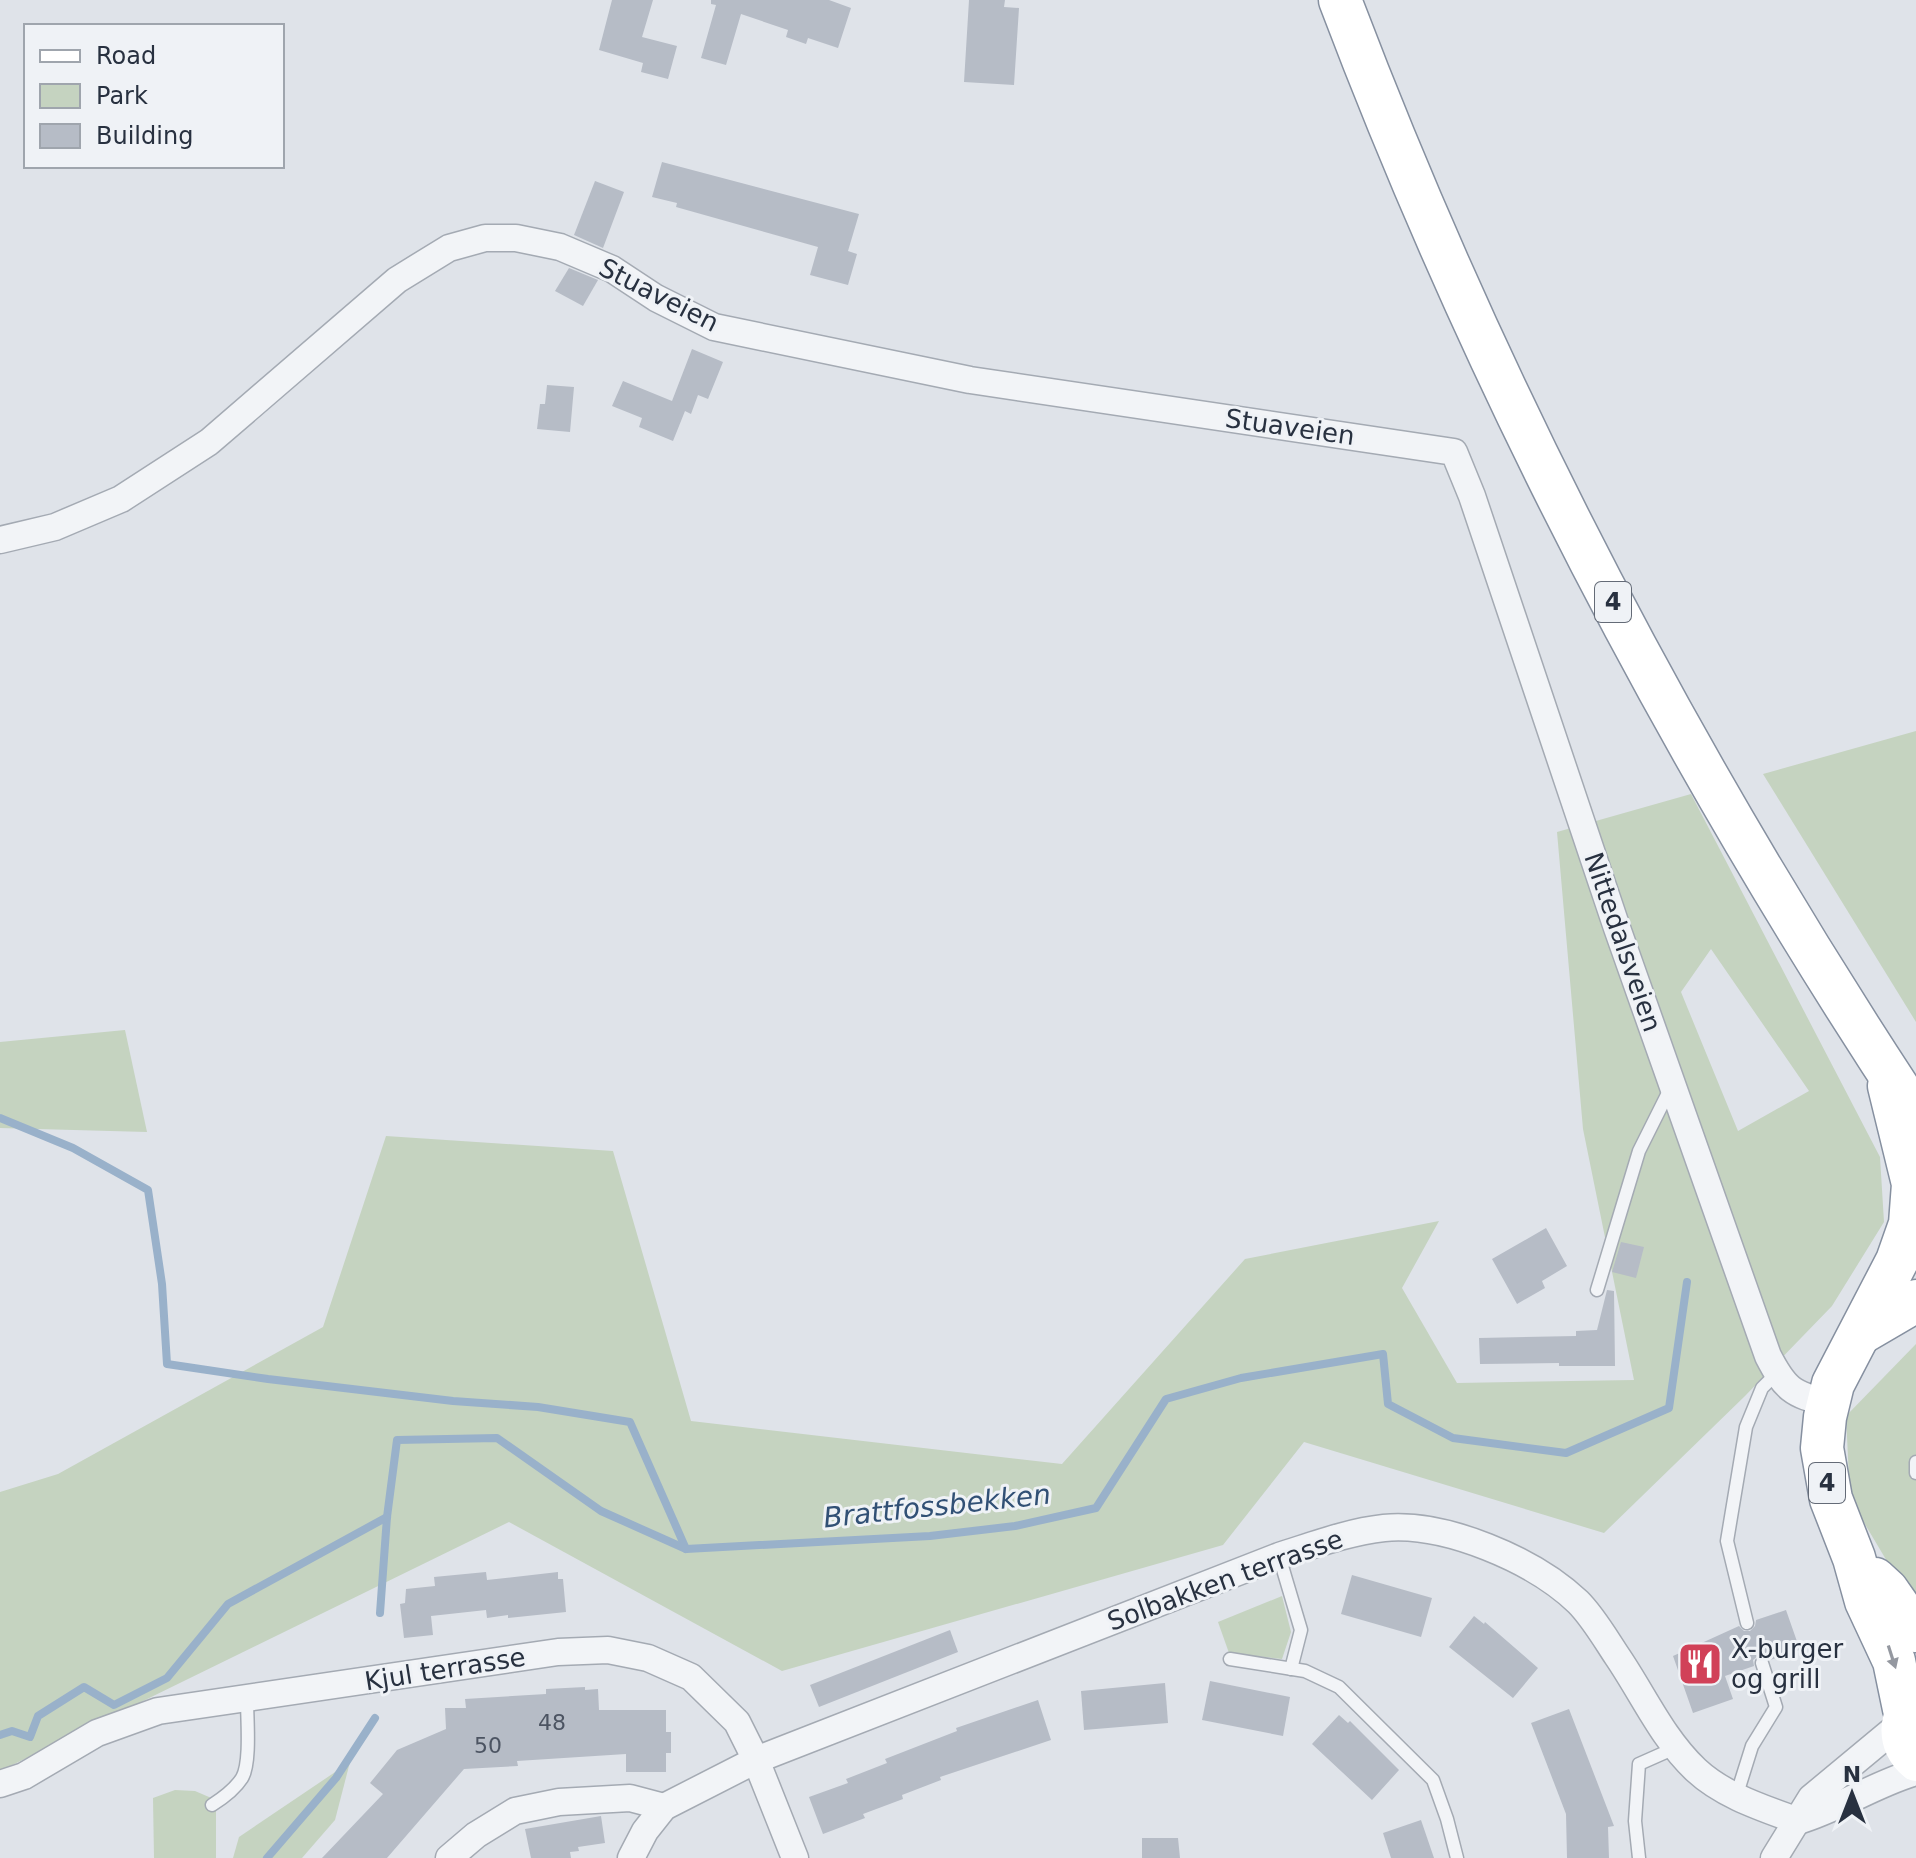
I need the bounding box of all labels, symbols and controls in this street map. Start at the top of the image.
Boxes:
legend [24,24,284,168]
text: Road [96,42,156,70]
text: Park [96,82,148,110]
text: Building [96,122,193,150]
street label: Stuaveien [594,252,724,338]
street label: Stuaveien [1223,403,1357,451]
road number: 4 [1595,582,1631,622]
street label: Nittedalsveien [1578,849,1668,1035]
road number: 4 [1809,1463,1845,1503]
water label: Brattfossbekken [822,1478,1052,1534]
street label: Solbakken terrasse [1103,1523,1347,1637]
place label: X-burger og grill [1731,1634,1844,1694]
restaurant icon: X-burger og grill [1676,1640,1724,1688]
street label: Kjul terrasse [362,1641,528,1697]
one-way arrow [1886,1645,1898,1669]
house number: 48 [538,1710,566,1735]
house number: 50 [474,1733,502,1758]
north arrow [1812,1754,1892,1834]
text: N [1843,1762,1861,1787]

